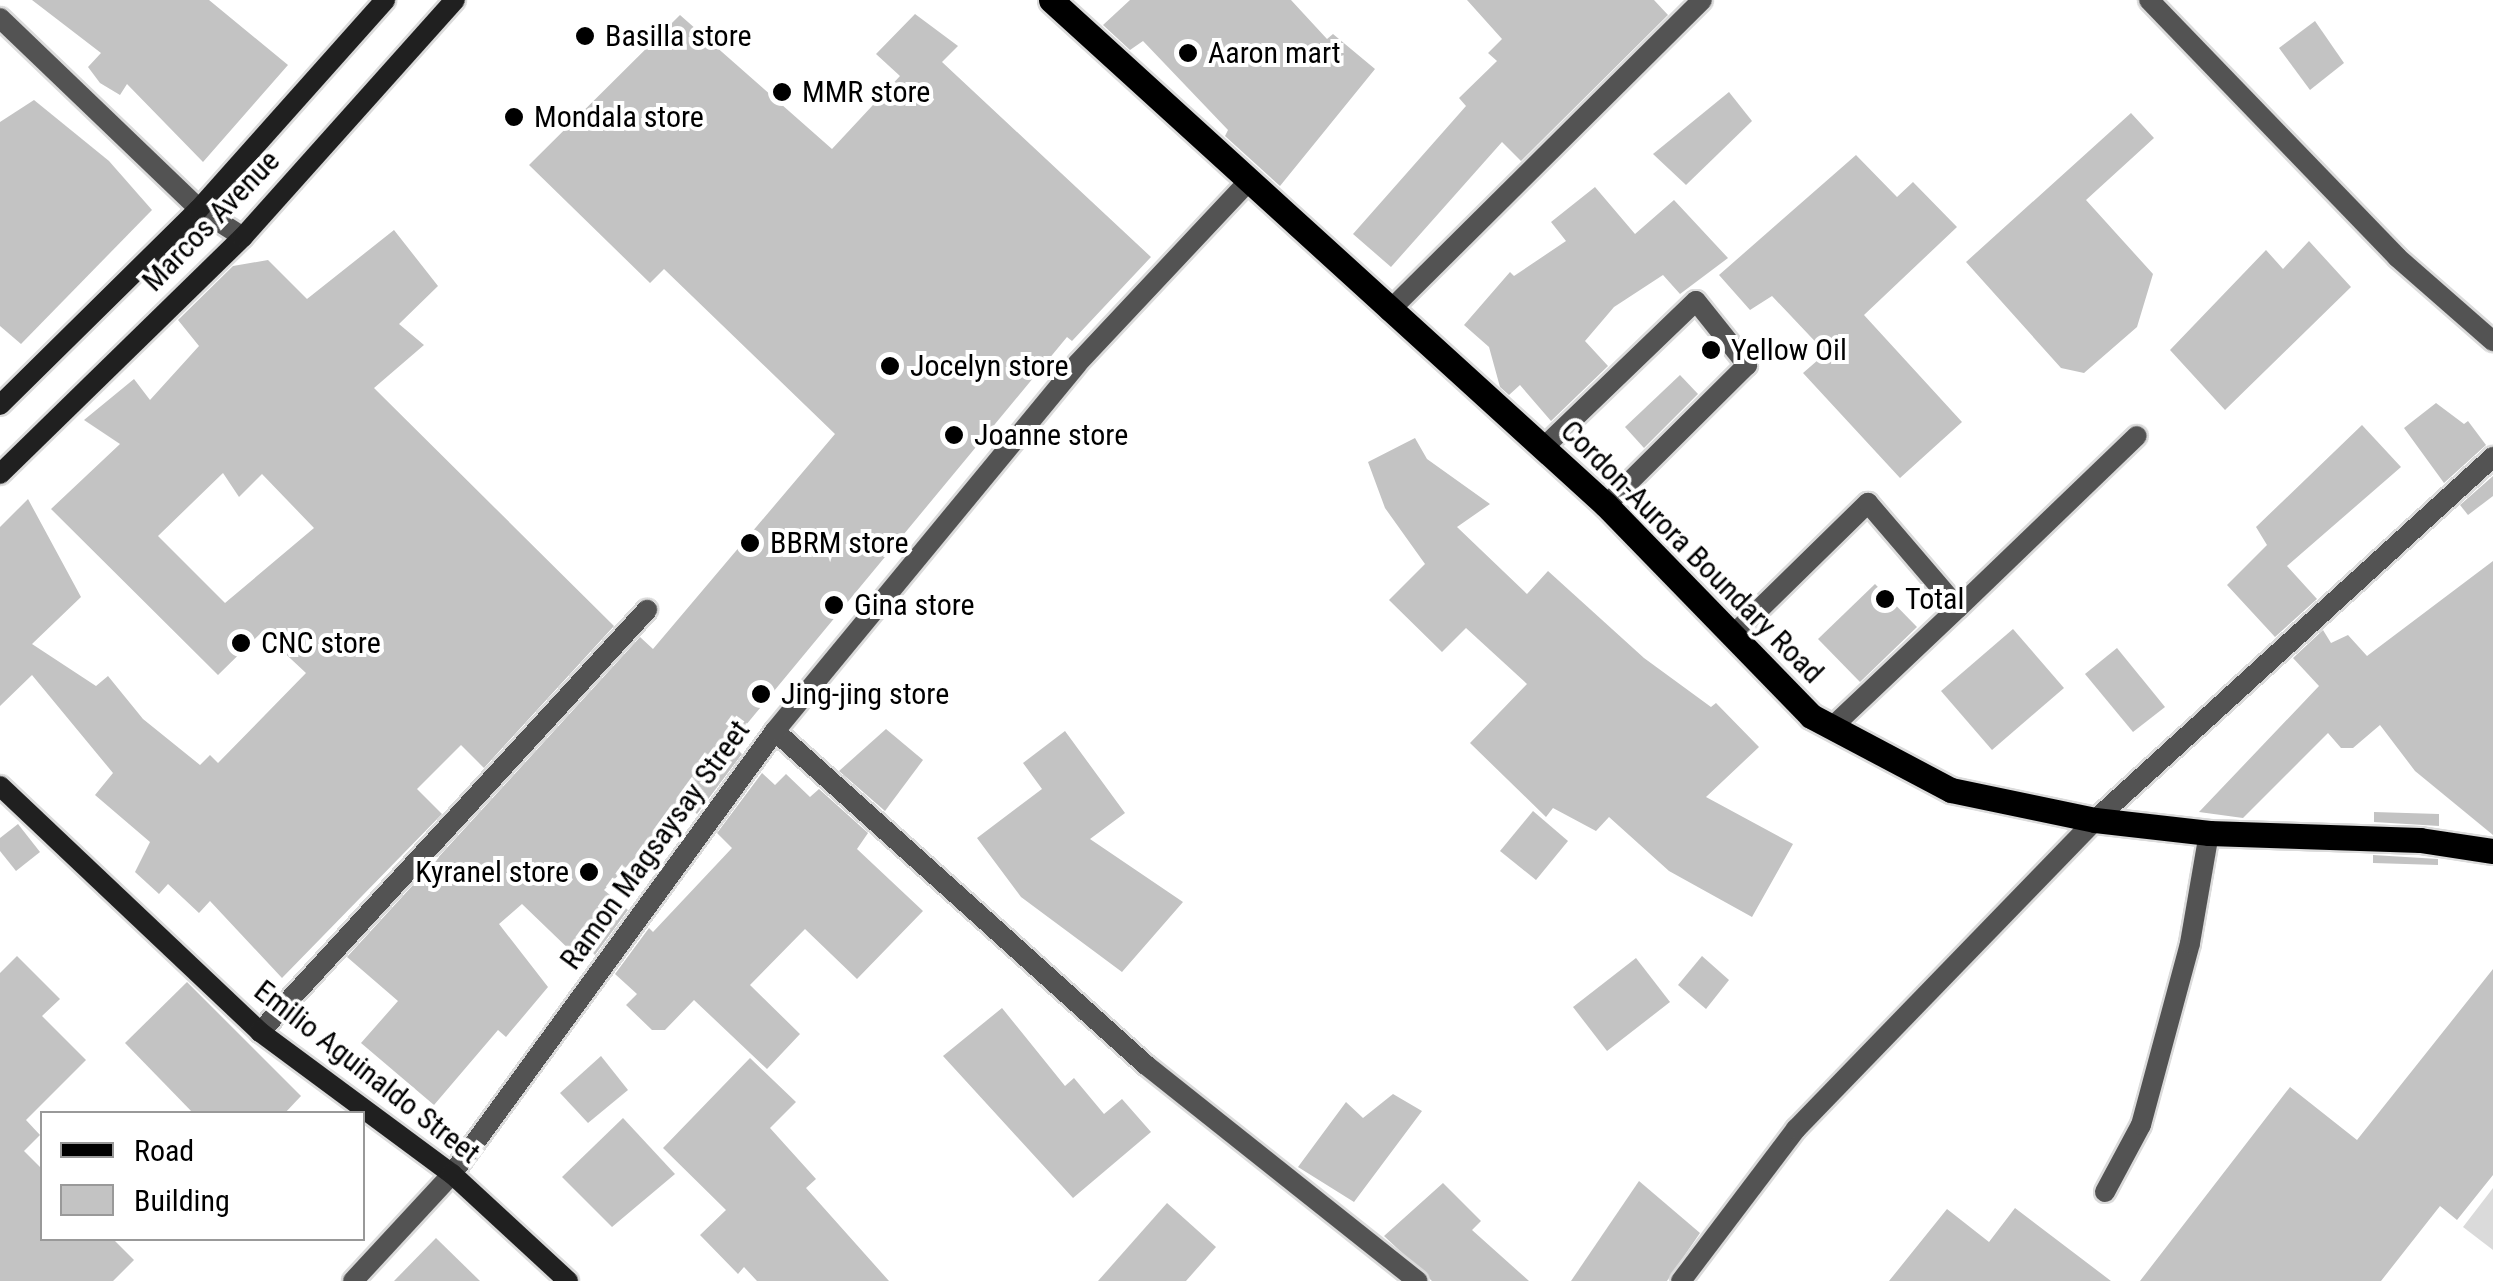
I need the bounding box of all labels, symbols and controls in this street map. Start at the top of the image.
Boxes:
place label: Basilla store [605,18,752,54]
marker: Basilla store [574,25,596,47]
place label: Aaron mart [1208,35,1341,71]
marker: Aaron mart [1177,42,1199,64]
place label: MMR store [802,74,930,110]
marker: MMR store [771,81,793,103]
place label: Mondala store [534,99,704,135]
marker: Mondala store [503,106,525,128]
street label: Marcos Avenue [135,143,287,299]
place label: Yellow Oil [1731,332,1847,368]
marker: Yellow Oil [1700,339,1722,361]
place label: Jocelyn store [910,348,1069,384]
marker: Jocelyn store [879,355,901,377]
street label: Cordon-Aurora Boundary Road [1553,413,1831,691]
place label: Joanne store [974,417,1128,453]
marker: Joanne store [943,424,965,446]
place label: BBRM store [770,525,908,561]
marker: BBRM store [739,532,761,554]
place label: Total [1905,581,1964,617]
place label: Gina store [854,587,975,623]
marker: Total [1874,588,1896,610]
marker: Gina store [823,594,845,616]
place label: CNC store [261,625,381,661]
marker: CNC store [230,632,252,654]
place label: Jing-jing store [781,676,949,712]
marker: Jing-jing store [750,683,772,705]
street label: Ramon Magsaysay Street [553,713,757,977]
place label: Kyranel store [415,854,569,890]
marker: Kyranel store [578,861,600,883]
street label: Emilio Aguinaldo Street [247,973,487,1171]
legend [40,1111,365,1241]
text: Road [134,1133,194,1168]
text: Building [134,1183,230,1218]

